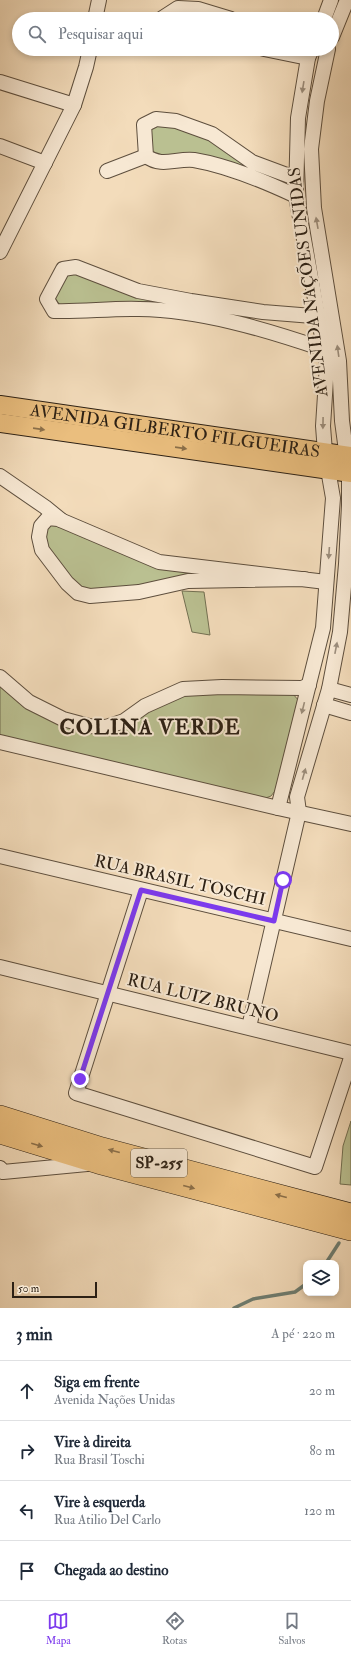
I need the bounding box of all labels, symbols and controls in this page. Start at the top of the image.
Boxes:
search box [12,12,339,56]
icon: search [26,23,48,45]
text: Pesquisar aqui [58,25,143,44]
one-way arrow [300,81,306,93]
street label: AVENIDA NAÇÕES UNIDAS [283,166,333,399]
one-way arrow [314,217,320,229]
one-way arrow [335,345,341,357]
street label: AVENIDA GILBERTO FILGUEIRAS [28,399,322,462]
one-way arrow [320,417,326,430]
one-way arrow [33,426,45,432]
one-way arrow [175,445,187,451]
one-way arrow [325,547,332,559]
one-way arrow [334,642,340,654]
one-way arrow [300,702,306,714]
district label: COLINA VERDE [59,714,241,741]
one-way arrow [301,767,307,779]
street label: RUA BRASIL TOSCHI [92,850,268,910]
route start [274,871,292,889]
street label: RUA LUIZ BRUNO [125,969,281,1027]
route end [71,1070,89,1088]
one-way arrow [31,1142,43,1148]
one-way arrow [108,1148,120,1154]
road number: SP-255 [131,1149,187,1177]
one-way arrow [184,1184,196,1190]
one-way arrow [274,1193,286,1199]
map controls [303,1260,339,1296]
button: layers [303,1260,339,1296]
scale bar [12,1280,97,1299]
text: 50 m [18,1282,39,1295]
text: 3 min [16,1324,53,1345]
text: A pé · 220 m [271,1326,335,1342]
text: Siga em frente [54,1373,140,1392]
icon: ahead [16,1380,38,1402]
text: 20 m [309,1383,335,1399]
text: Avenida Nações Unidas [54,1392,175,1408]
text: Vire à direita [54,1433,131,1452]
icon: right [16,1440,38,1462]
text: 80 m [309,1443,335,1459]
text: Rua Brasil Toschi [54,1452,145,1468]
text: Vire à esquerda [54,1493,145,1512]
icon: left [16,1500,38,1522]
text: 120 m [304,1503,335,1519]
text: Rua Atilio Del Carlo [54,1512,161,1528]
icon: arrive [16,1560,38,1582]
text: Chegada ao destino [54,1561,169,1580]
tab: Mapa [46,1610,71,1647]
tab: Rotas [162,1610,187,1647]
tab: Salvos [278,1610,305,1647]

